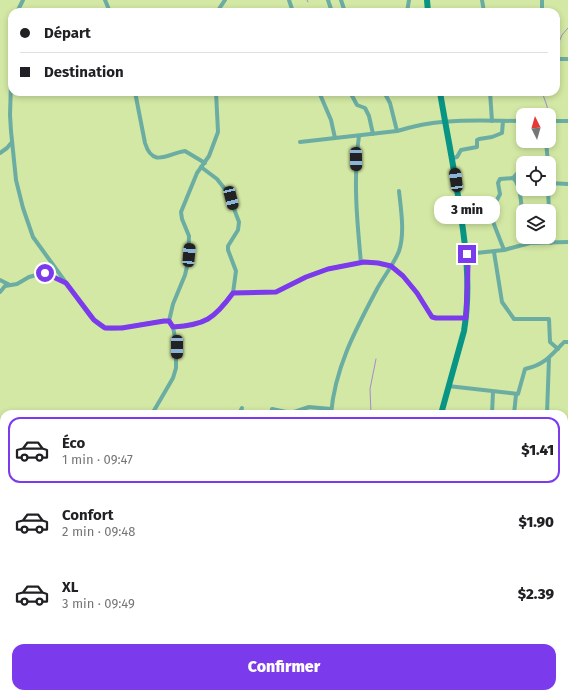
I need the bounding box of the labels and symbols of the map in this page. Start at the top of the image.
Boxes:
north arrow [516,108,556,148]
car [350,147,362,171]
car [448,167,464,193]
car [222,185,240,211]
callout: 3 min [434,196,500,224]
car [182,243,196,267]
route end [458,245,476,263]
route start [36,264,54,282]
car [171,335,183,359]

